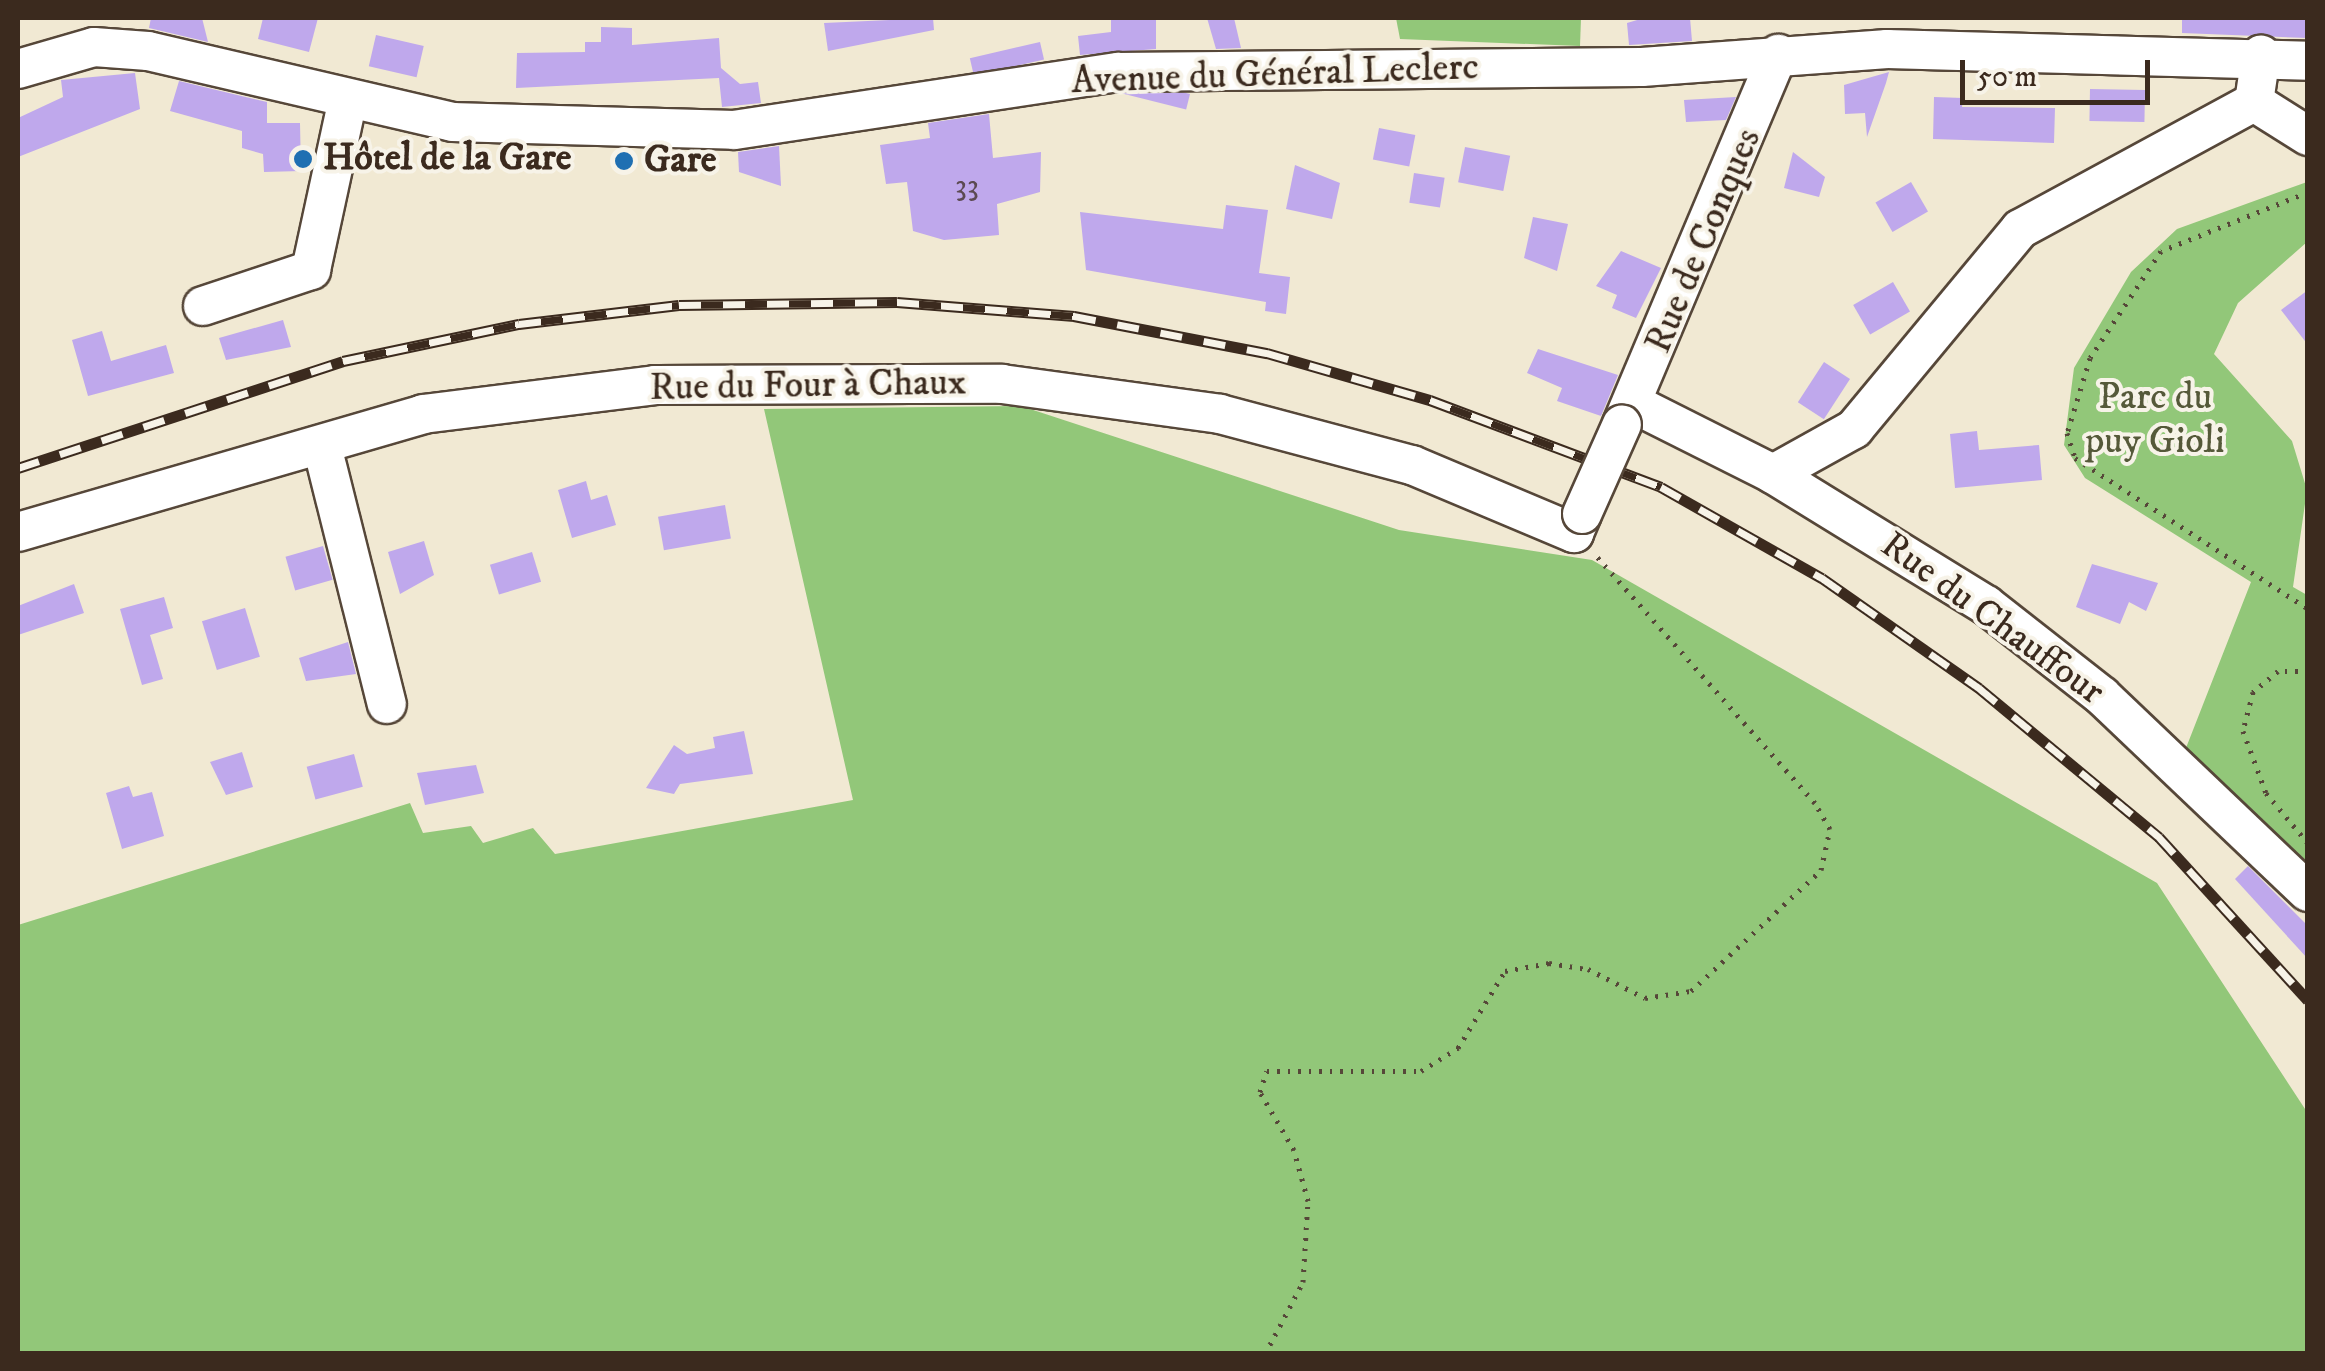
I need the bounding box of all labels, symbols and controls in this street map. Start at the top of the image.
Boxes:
scale bar [1965,40,2155,102]
street label: Avenue du Général Leclerc [1071,45,1479,105]
text: 50 m [1977,59,2037,96]
street label: Rue de Conques [1636,122,1772,360]
place label: Hôtel de la Gare [323,136,571,182]
place label: Gare [644,138,717,184]
marker: Hôtel de la Gare [292,148,314,170]
marker: Gare [613,150,635,172]
house number: 33 [955,167,979,205]
street label: Rue du Four à Chaux [649,360,967,412]
park label: Parc du puy Gioli [2085,375,2225,464]
street label: Rue du Chauffour [1871,523,2113,715]

